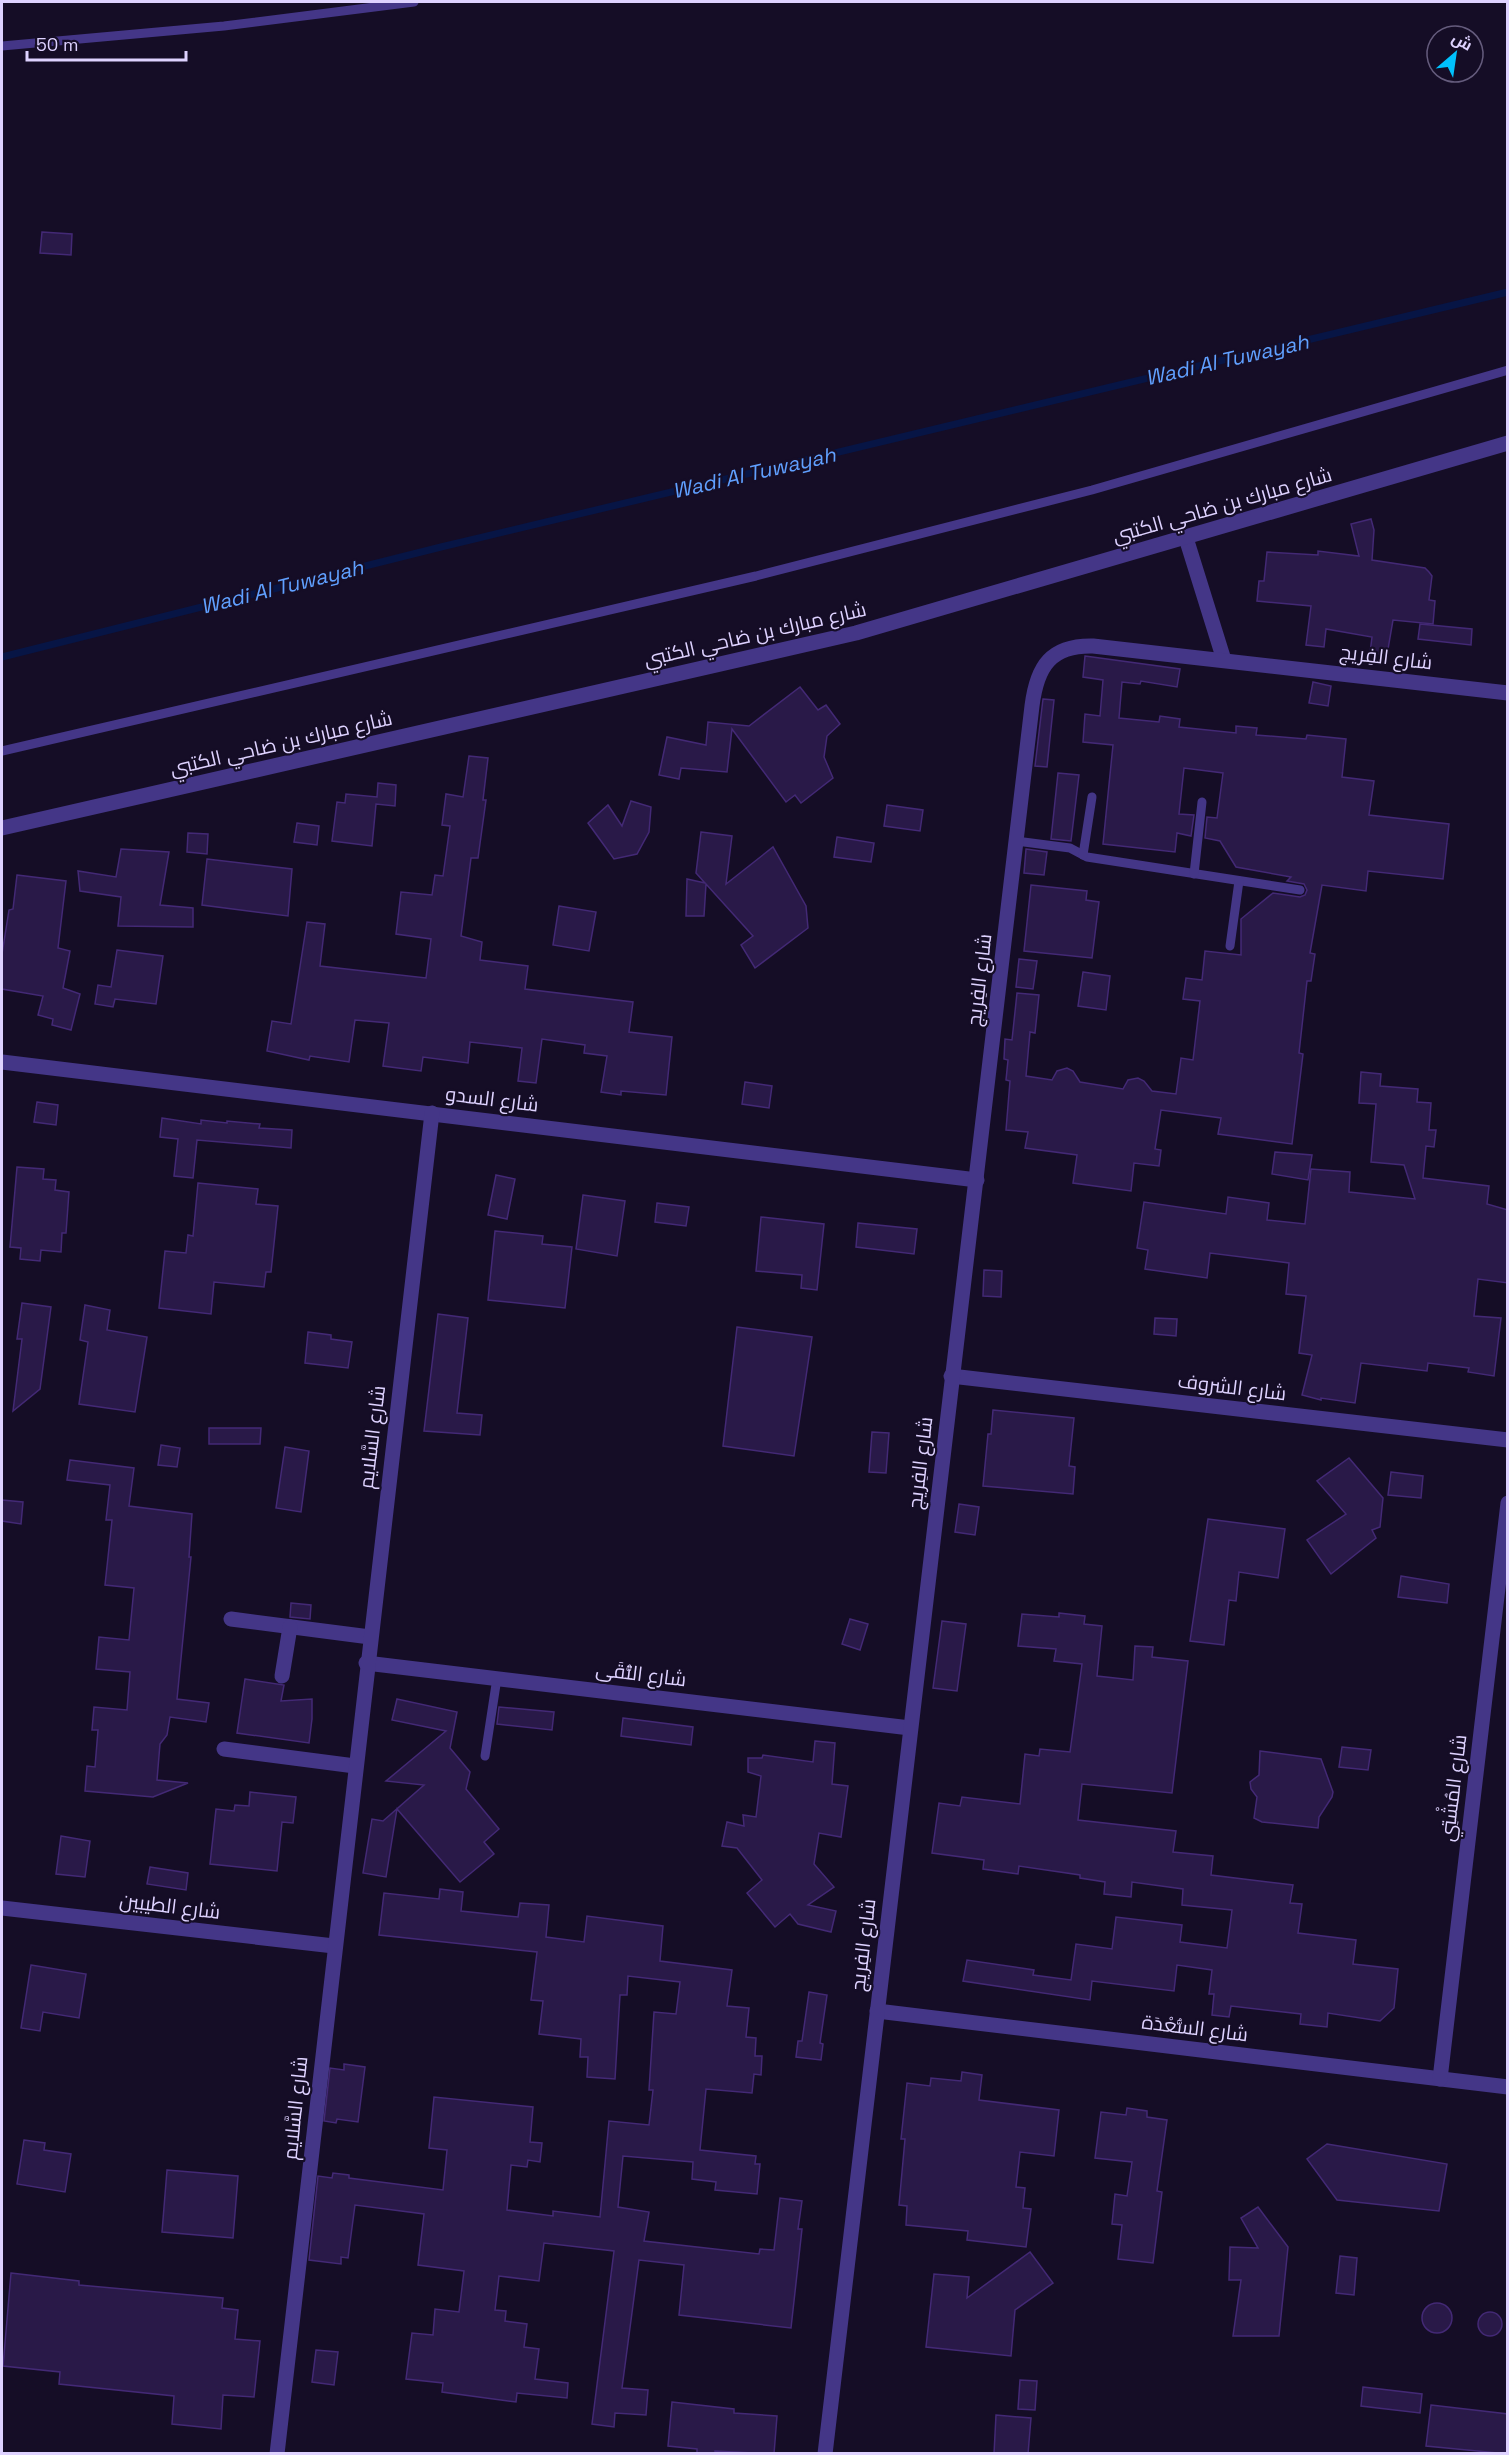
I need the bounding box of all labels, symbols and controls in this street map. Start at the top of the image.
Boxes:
scale bar [27,24,186,62]
north arrow [1425,24,1485,84]
text: ش [1448,27,1476,55]
text: 50 m [36,33,78,56]
water label: Wadi Al Tuwayah [1143,327,1312,391]
water label: Wadi Al Tuwayah [670,440,839,504]
street label: شارع مبارك بن ضاحي الكتبي [1109,461,1336,552]
water label: Wadi Al Tuwayah [198,553,367,620]
street label: شارع مبارك بن ضاحي الكتبي [641,596,869,675]
street label: شارع الفِريج [1338,638,1434,677]
street label: شارع مبارك بن ضاحي الكتبي [167,705,395,784]
street label: شارع الفِريج [960,932,999,1028]
street label: شارع السدو [444,1080,540,1119]
street label: شارع الشروف [1176,1367,1288,1408]
street label: شارع السَّلايم [353,1384,392,1490]
street label: شارع الفِريج [901,1415,940,1511]
street label: شارع التُّقَى [594,1656,688,1693]
street label: شارع المُشْتِي [1431,1733,1475,1843]
street label: شارع الطيبين [118,1887,222,1926]
street label: شارع الفِريج [844,1897,883,1993]
street label: شارع السُّعْدَة [1140,2009,1250,2048]
street label: شارع السَّلايم [277,2055,314,2161]

